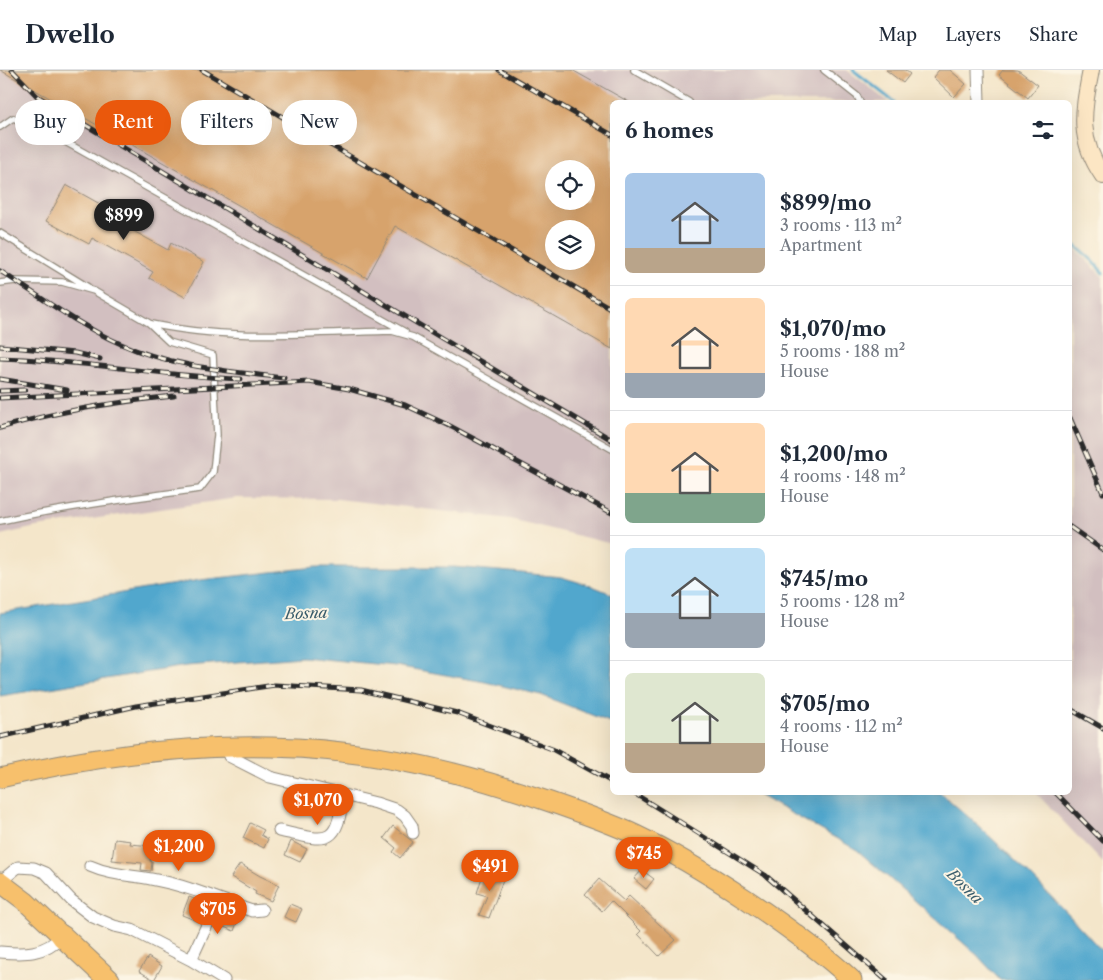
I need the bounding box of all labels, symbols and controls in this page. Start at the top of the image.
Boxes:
text: Dwello [25,20,115,49]
text: Map [879,24,917,46]
text: Layers [945,24,1001,46]
text: Share [1029,24,1078,46]
chip: Buy [15,100,85,145]
chip: Rent [95,100,171,145]
chip: Filters [181,100,272,145]
chip: New [282,100,357,145]
icon: filters [1029,116,1057,144]
text: 6 homes [625,118,714,143]
map controls [545,160,595,270]
button: locate [545,160,595,210]
text: $899/mo [780,190,871,215]
icon: home [665,193,725,253]
pin: $899 [94,198,154,241]
text: $899 [105,205,143,225]
text: 3 rooms · 113 m² [780,215,902,235]
button: layers [545,220,595,270]
text: Apartment [780,235,862,255]
text: $1,070/mo [780,316,886,341]
icon: home [665,318,725,378]
text: 5 rooms · 188 m² [780,341,905,361]
text: House [780,361,829,381]
text: $1,200/mo [780,441,888,466]
icon: home [665,443,725,503]
text: 4 rooms · 148 m² [780,466,906,486]
text: House [780,486,829,506]
text: $745/mo [780,566,868,591]
icon: home [665,568,725,628]
text: 5 rooms · 128 m² [780,591,905,611]
water label: Bosna [283,603,328,623]
text: House [780,611,829,631]
text: $705/mo [780,691,870,716]
icon: home [665,693,725,753]
text: 4 rooms · 112 m² [780,716,903,736]
text: House [780,736,829,756]
pin: $1,070 [277,784,359,826]
text: $1,070 [293,790,343,810]
pin: $1,200 [138,830,220,872]
text: $1,200 [154,836,204,856]
pin: $745 [614,836,674,879]
text: $745 [626,843,662,863]
pin: $491 [460,850,520,892]
text: $491 [472,856,508,876]
water label: Bosna [942,864,987,908]
pin: $705 [188,892,248,935]
text: $705 [200,899,236,919]

